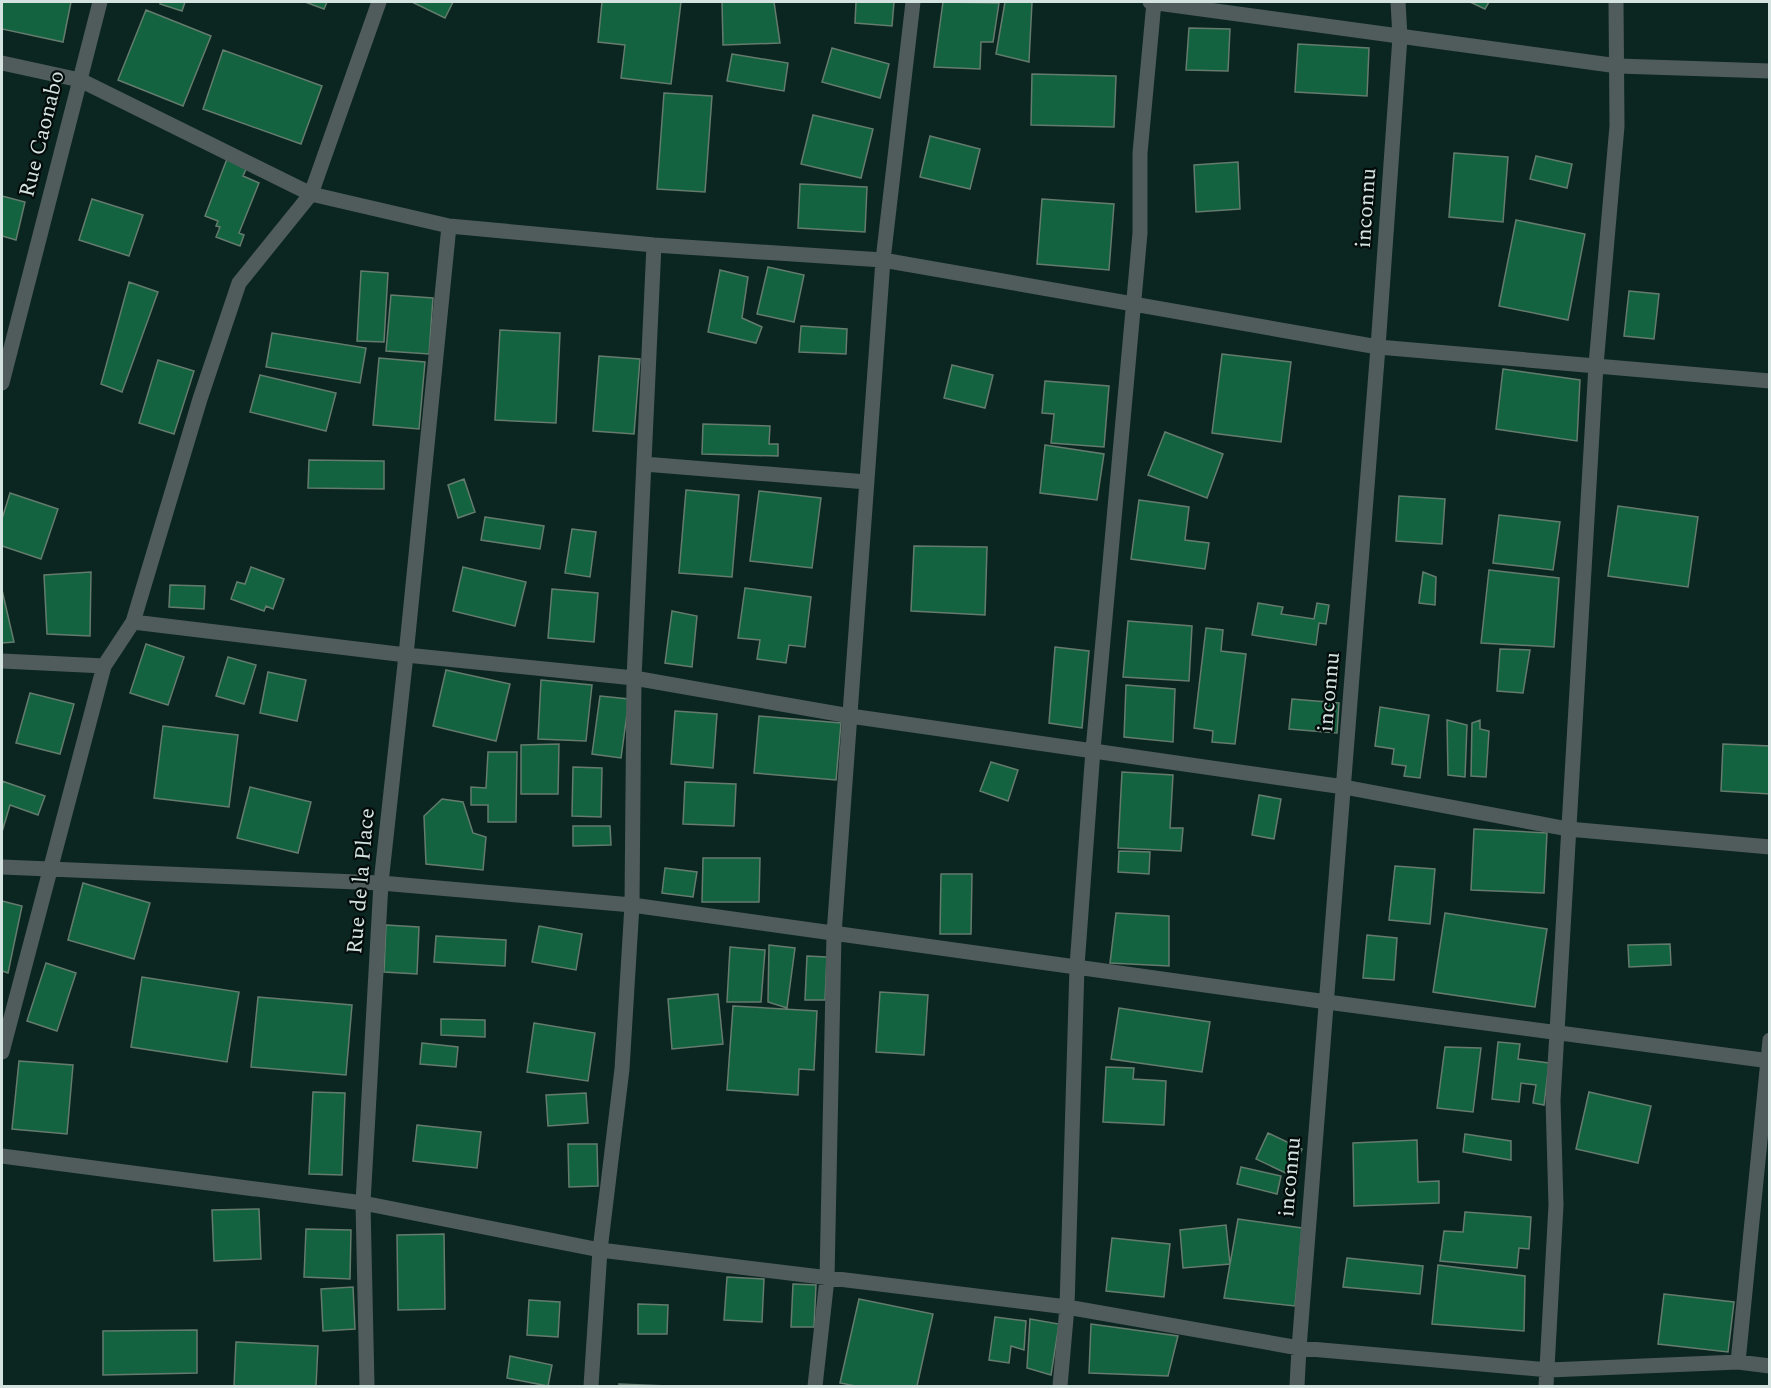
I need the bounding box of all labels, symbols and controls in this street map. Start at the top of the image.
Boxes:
street label: Rue Caonabo [10,67,74,201]
street label: inconnu [1347,167,1385,249]
street label: inconnu [1309,651,1349,733]
street label: Rue de la Place [338,807,384,955]
street label: inconnu [1270,1136,1310,1218]

